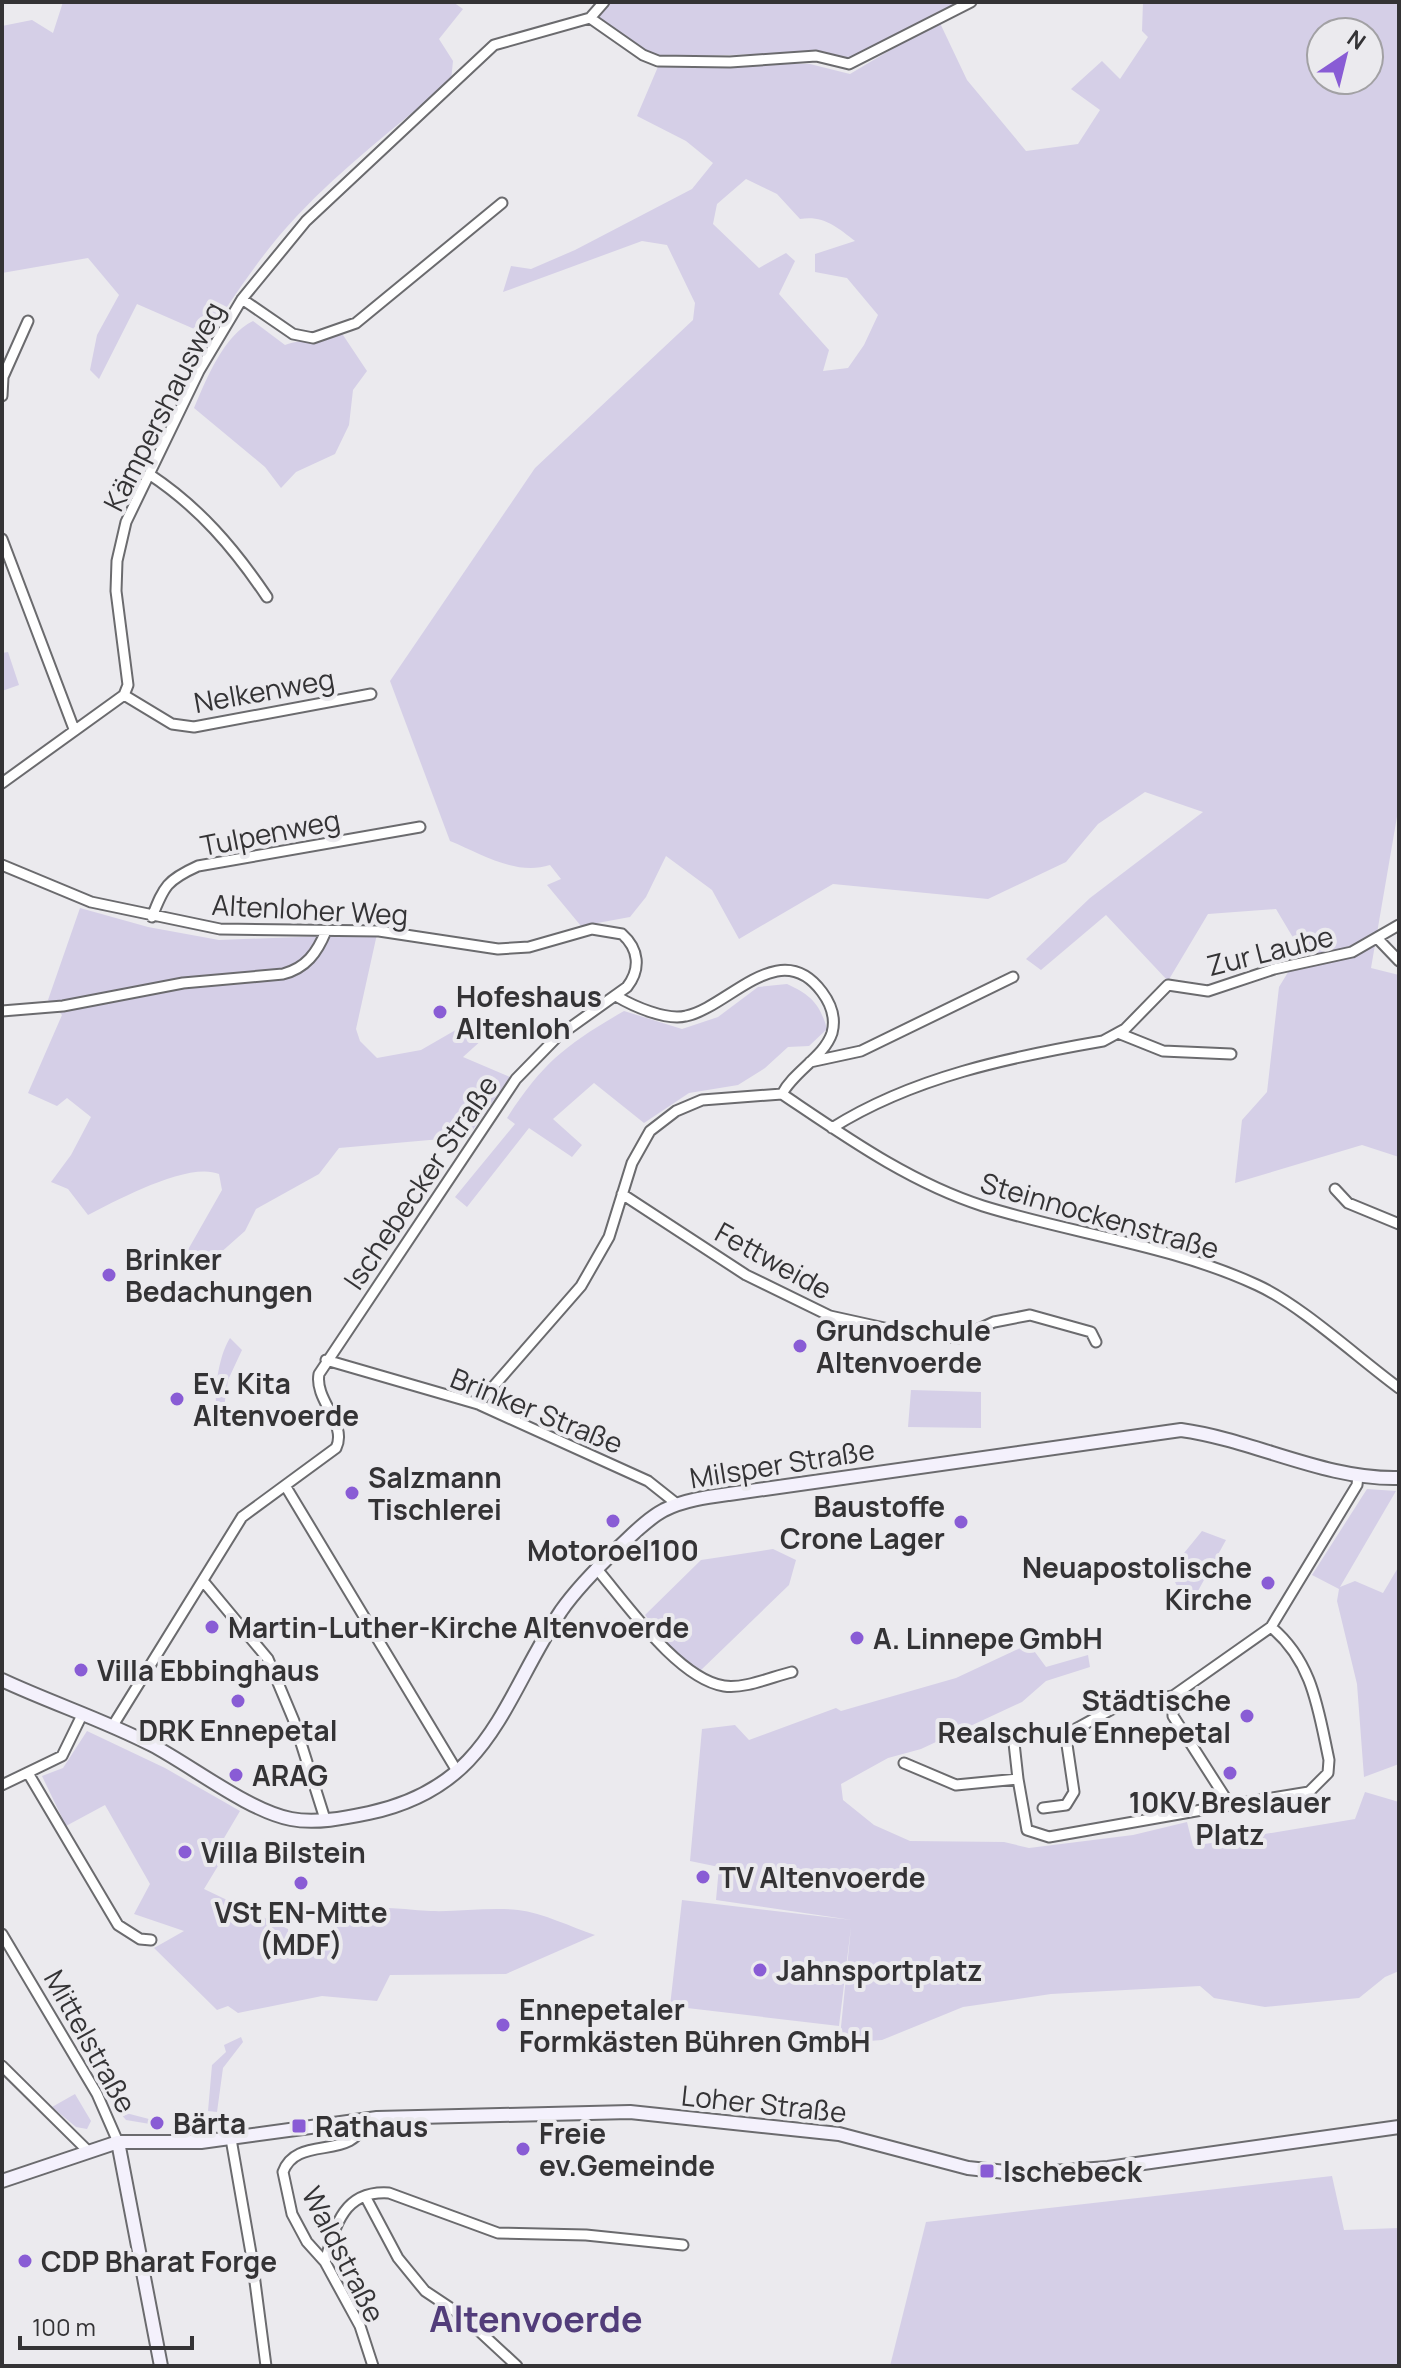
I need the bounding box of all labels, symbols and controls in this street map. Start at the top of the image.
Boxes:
north arrow [1305,16,1385,96]
text: N [1341,23,1372,56]
street label: Kämpershausweg [94,295,232,517]
street label: Nelkenweg [191,659,337,721]
street label: Tulpenweg [197,800,343,864]
street label: Altenloher Weg [211,885,409,933]
street label: Zur Laube [1203,916,1337,984]
place label: Hofeshaus Altenloh [456,977,602,1047]
marker: Hofeshaus Altenloh [431,1003,449,1021]
street label: Ischebecker Straße [334,1068,506,1296]
street label: Steinnockenstraße [976,1163,1224,1267]
street label: Fettweide [709,1212,839,1308]
place label: Brinker Bedachungen [125,1240,313,1310]
marker: Brinker Bedachungen [100,1266,118,1284]
place label: Grundschule Altenvoerde [816,1311,991,1381]
marker: Grundschule Altenvoerde [791,1337,809,1355]
street label: Brinker Straße [445,1358,629,1462]
place label: Ev. Kita Altenvoerde [193,1364,359,1434]
marker: Ev. Kita Altenvoerde [168,1390,186,1408]
street label: Milsper Straße [687,1430,877,1496]
place label: Salzmann Tischlerei [368,1458,502,1528]
marker: Salzmann Tischlerei [343,1484,361,1502]
place label: Baustoffe Crone Lager [780,1487,945,1557]
marker: Motoroel100 [604,1512,622,1530]
marker: Baustoffe Crone Lager [952,1513,970,1531]
place label: Motoroel100 [527,1531,699,1569]
place label: Neuapostolische Kirche [1022,1548,1252,1618]
marker: Neuapostolische Kirche [1259,1574,1277,1592]
place label: Martin-Luther-Kirche Altenvoerde [228,1608,689,1646]
marker: Martin-Luther-Kirche Altenvoerde [203,1618,221,1636]
place label: A. Linnepe GmbH [873,1619,1103,1657]
marker: A. Linnepe GmbH [848,1629,866,1647]
place label: Villa Ebbinghaus [97,1651,319,1689]
marker: Villa Ebbinghaus [72,1661,90,1679]
place label: Städtische Realschule Ennepetal [938,1681,1231,1751]
marker: DRK Ennepetal [229,1692,247,1710]
marker: Städtische Realschule Ennepetal [1238,1707,1256,1725]
place label: DRK Ennepetal [138,1711,338,1749]
place label: ARAG [252,1756,328,1794]
marker: 10KV Breslauer Platz [1221,1764,1239,1782]
marker: ARAG [227,1766,245,1784]
place label: 10KV Breslauer Platz [1129,1783,1331,1853]
place label: Villa Bilstein [201,1833,366,1871]
marker: Villa Bilstein [176,1843,194,1861]
place label: TV Altenvoerde [719,1858,926,1896]
marker: TV Altenvoerde [694,1868,712,1886]
marker: VSt EN-Mitte (MDF) [292,1874,310,1892]
place label: VSt EN-Mitte (MDF) [215,1893,387,1963]
place label: Jahnsportplatz [776,1951,982,1989]
marker: Jahnsportplatz [751,1961,769,1979]
street label: Mittelstraße [36,1963,146,2119]
place label: Ennepetaler Formkästen Bühren GmbH [519,1990,870,2060]
marker: Ennepetaler Formkästen Bühren GmbH [494,2016,512,2034]
street label: Loher Straße [679,2075,849,2131]
place label: Bärta [173,2104,246,2142]
place label: Rathaus [315,2107,428,2145]
marker: Bärta [148,2114,166,2132]
place label: Freie ev.Gemeinde [539,2114,715,2184]
marker: Rathaus [290,2117,308,2135]
marker: Freie ev.Gemeinde [514,2140,532,2158]
place label: Ischebeck [1003,2152,1143,2190]
marker: Ischebeck [978,2162,996,2180]
street label: Waldstraße [294,2180,394,2328]
place label: CDP Bharat Forge [41,2242,277,2280]
marker: CDP Bharat Forge [16,2252,34,2270]
district label: Altenvoerde [429,2294,643,2343]
scale bar [20,2300,192,2350]
text: 100 m [32,2310,96,2343]

